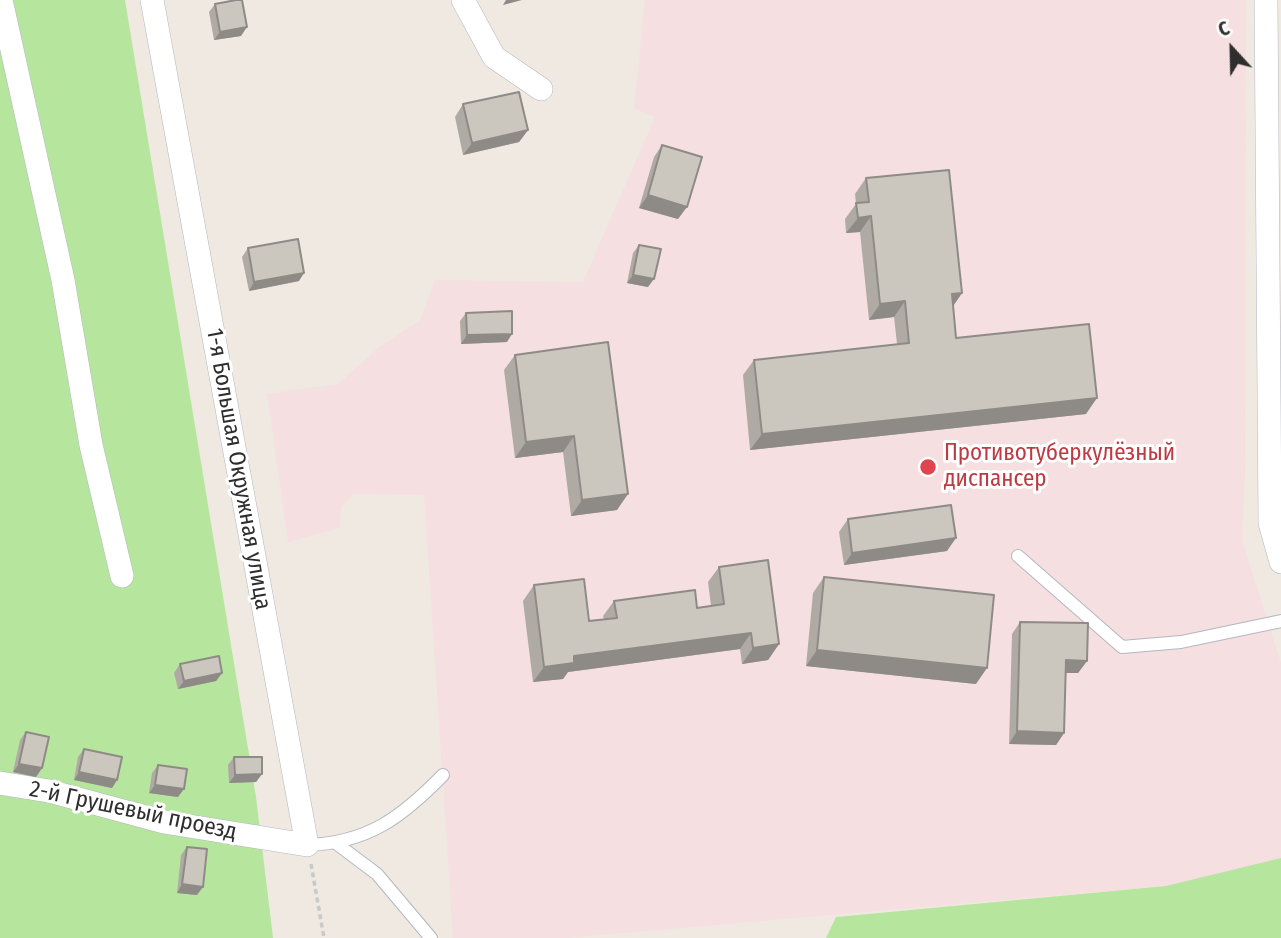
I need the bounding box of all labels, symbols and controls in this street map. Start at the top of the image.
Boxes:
north arrow [1197,14,1267,84]
text: С [1215,17,1233,42]
street label: 1-я Большая Окружная улица [200,326,276,612]
place label: Противотуберкулёзный диспансер [944,440,1175,494]
marker: Противотуберкулёзный диспансер [918,457,938,477]
street label: 2-й Грушевый проезд [27,776,239,846]

